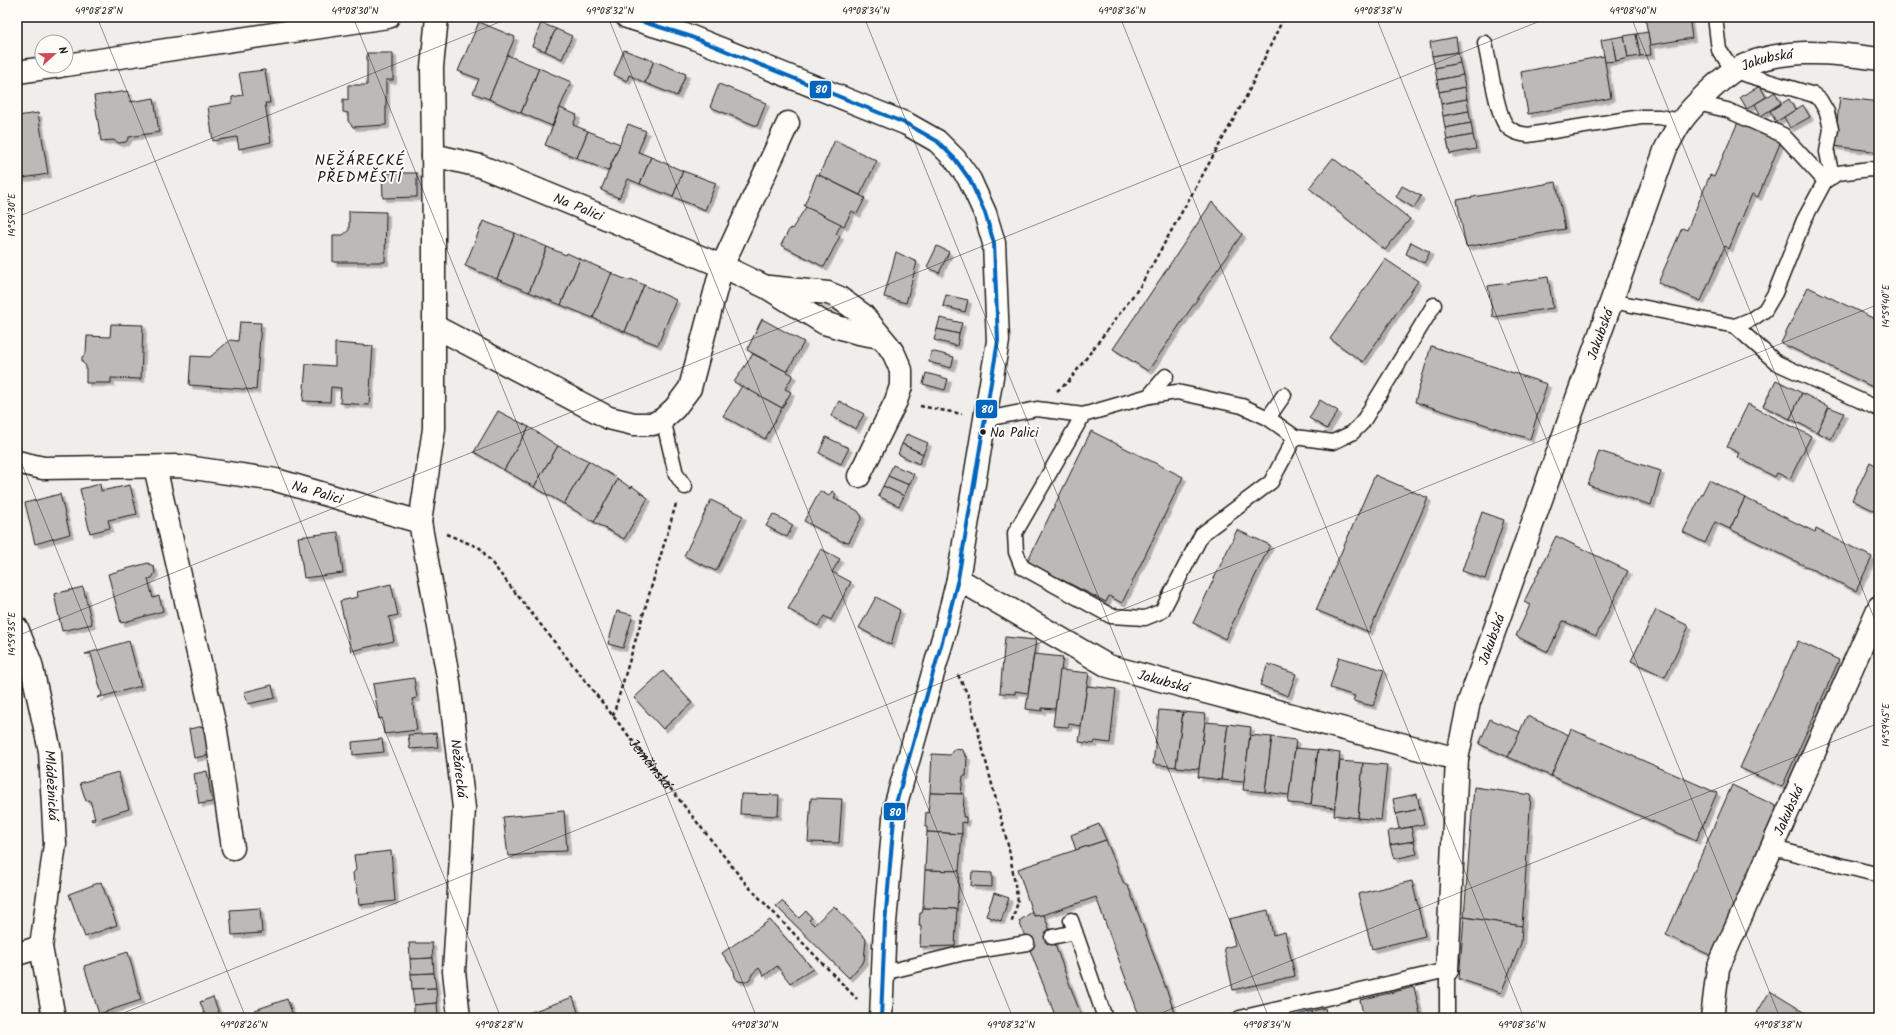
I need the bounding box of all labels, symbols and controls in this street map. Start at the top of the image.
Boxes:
text: 49°08'28"N [75,3,123,19]
text: 49°08'30"N [331,3,379,19]
text: 49°08'32"N [586,3,634,19]
text: 49°08'34"N [842,3,890,19]
text: 49°08'36"N [1098,3,1146,19]
text: 49°08'38"N [1354,3,1402,19]
text: 49°08'40"N [1610,3,1657,19]
north arrow [34,34,74,74]
text: N [53,44,72,57]
street label: Jakubská [1738,44,1795,77]
line badge: 80 [809,80,832,99]
text: 80 [815,81,827,99]
district label: NEŽÁRECKÉ PŘEDMĚSTÍ [315,149,405,190]
street label: Na Palici [550,188,607,228]
text: 14°59'30"E [4,192,20,237]
text: 14°59'40"E [1878,283,1894,328]
street label: Jakubská [1582,304,1620,363]
line badge: 80 [975,399,998,419]
text: 80 [981,401,993,419]
place label: Na Palici [990,423,1039,444]
marker: Na Palici [978,427,988,437]
street label: Na Palici [289,475,346,511]
street label: Jakubská [1473,610,1512,668]
text: 14°59'35"E [4,611,20,656]
street label: Jakubská [1135,664,1193,700]
text: 14°59'45"E [1878,702,1894,747]
street label: Jemčinská [623,734,678,796]
street label: Nežárecká [444,738,473,800]
street label: Mládežnická [38,749,64,823]
street label: Jakubská [1768,781,1811,839]
line badge: 80 [883,802,906,821]
text: 80 [889,804,901,822]
text: 49°08'26"N [220,1017,268,1033]
text: 49°08'28"N [475,1017,523,1033]
text: 49°08'30"N [731,1017,779,1033]
text: 49°08'32"N [987,1017,1035,1033]
text: 49°08'34"N [1243,1017,1291,1033]
text: 49°08'36"N [1498,1017,1546,1033]
text: 49°08'38"N [1754,1017,1802,1033]

